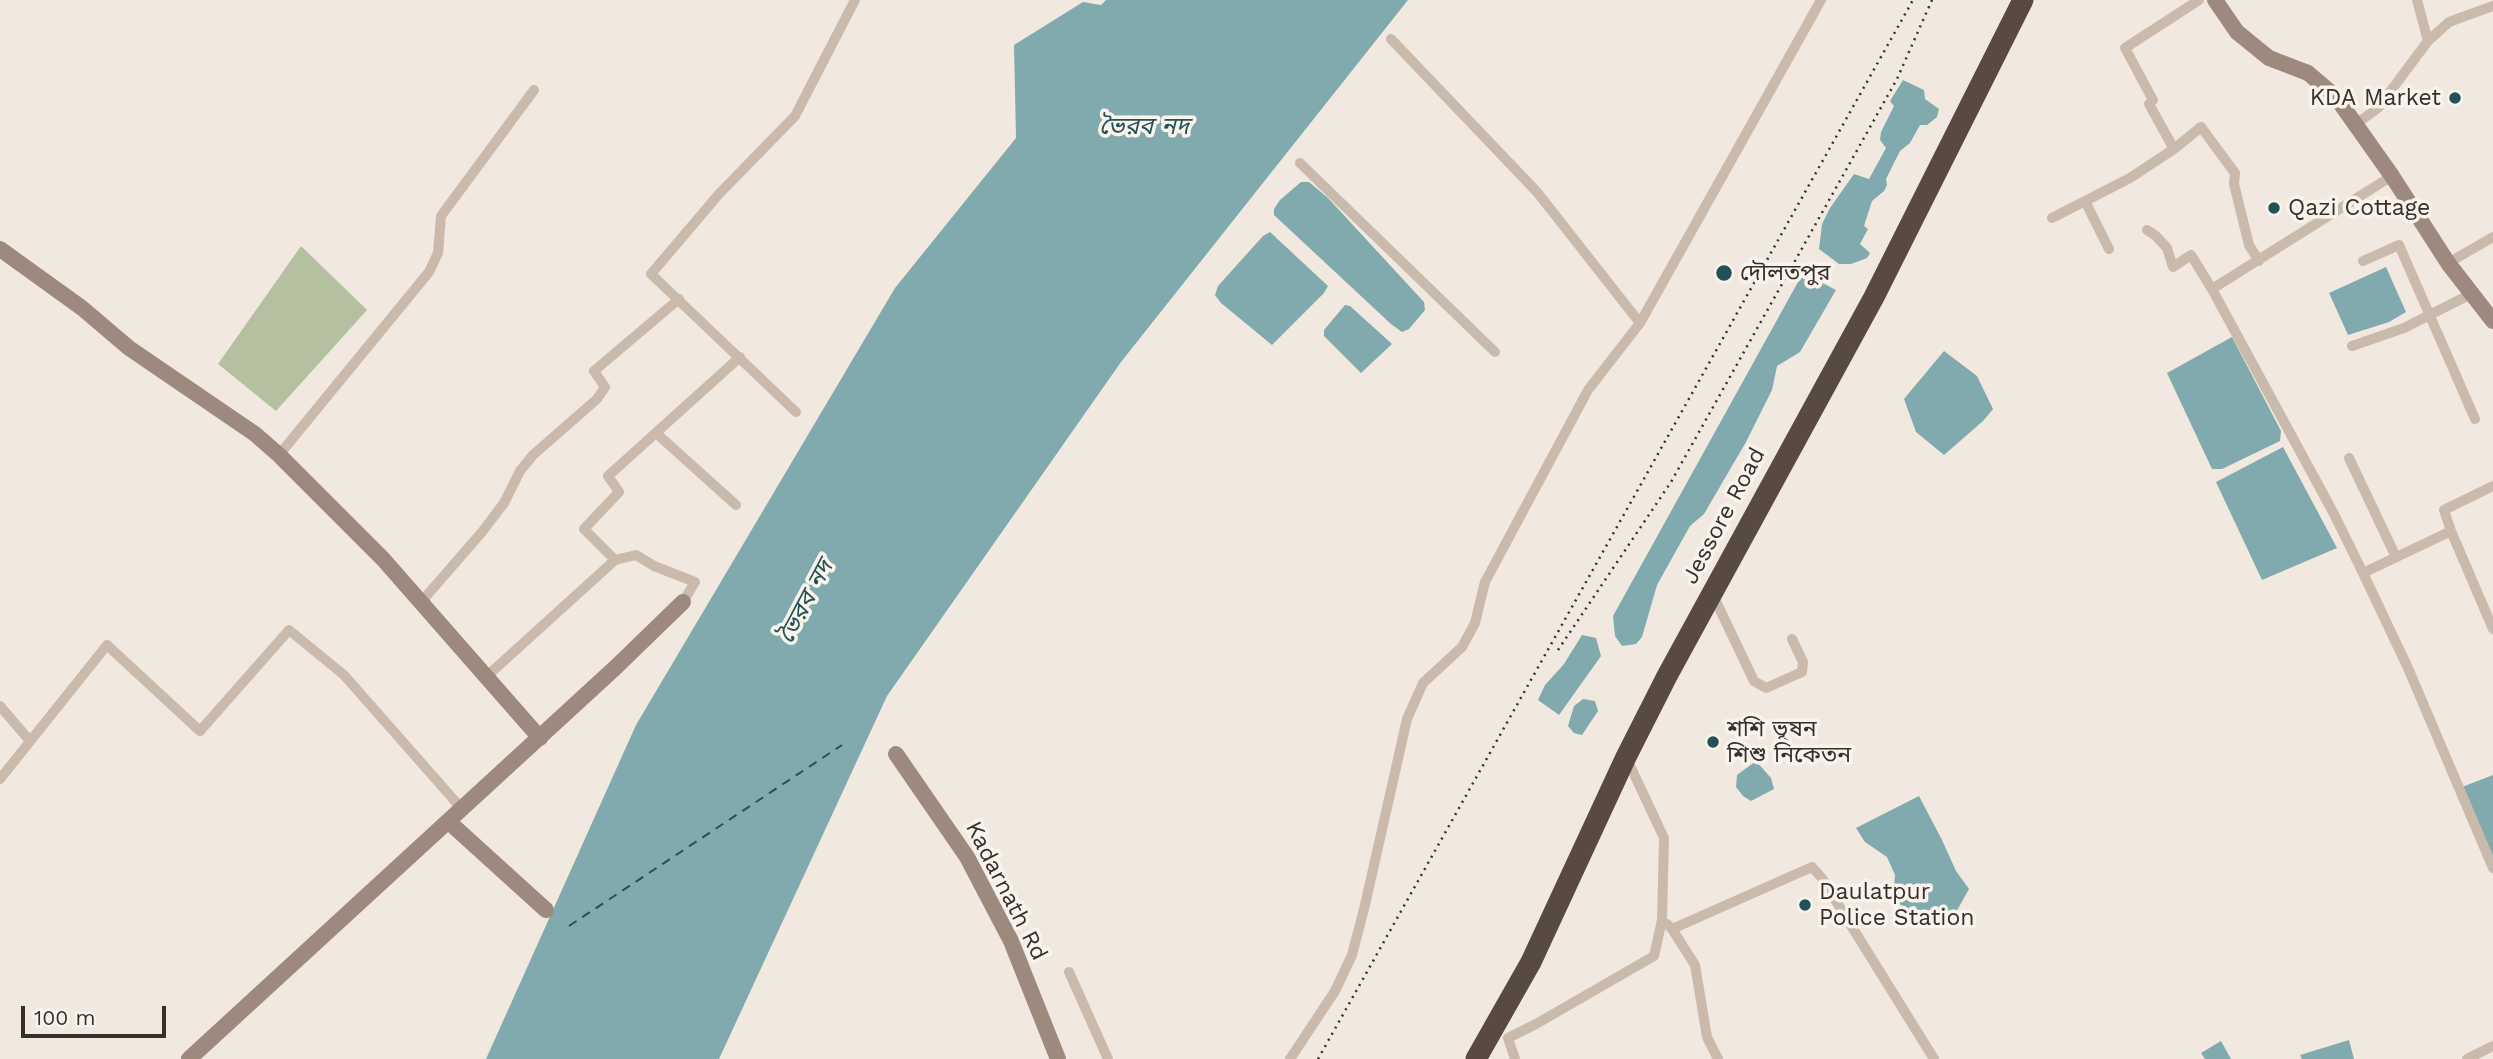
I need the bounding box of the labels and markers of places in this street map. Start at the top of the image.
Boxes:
place label: KDA Market [2310,84,2441,112]
marker: KDA Market [2447,90,2463,106]
place label: Qazi Cottage [2288,194,2430,222]
marker: Qazi Cottage [2266,200,2282,216]
place label: দৌলতপুর [1740,259,1830,287]
marker: দৌলতপুর [1714,263,1734,283]
place label: শশি ভূষন শিশু নিকেতন [1727,715,1851,769]
marker: শশি ভূষন শিশু নিকেতন [1705,734,1721,750]
place label: Daulatpur Police Station [1819,878,1975,932]
marker: Daulatpur Police Station [1797,897,1813,913]

